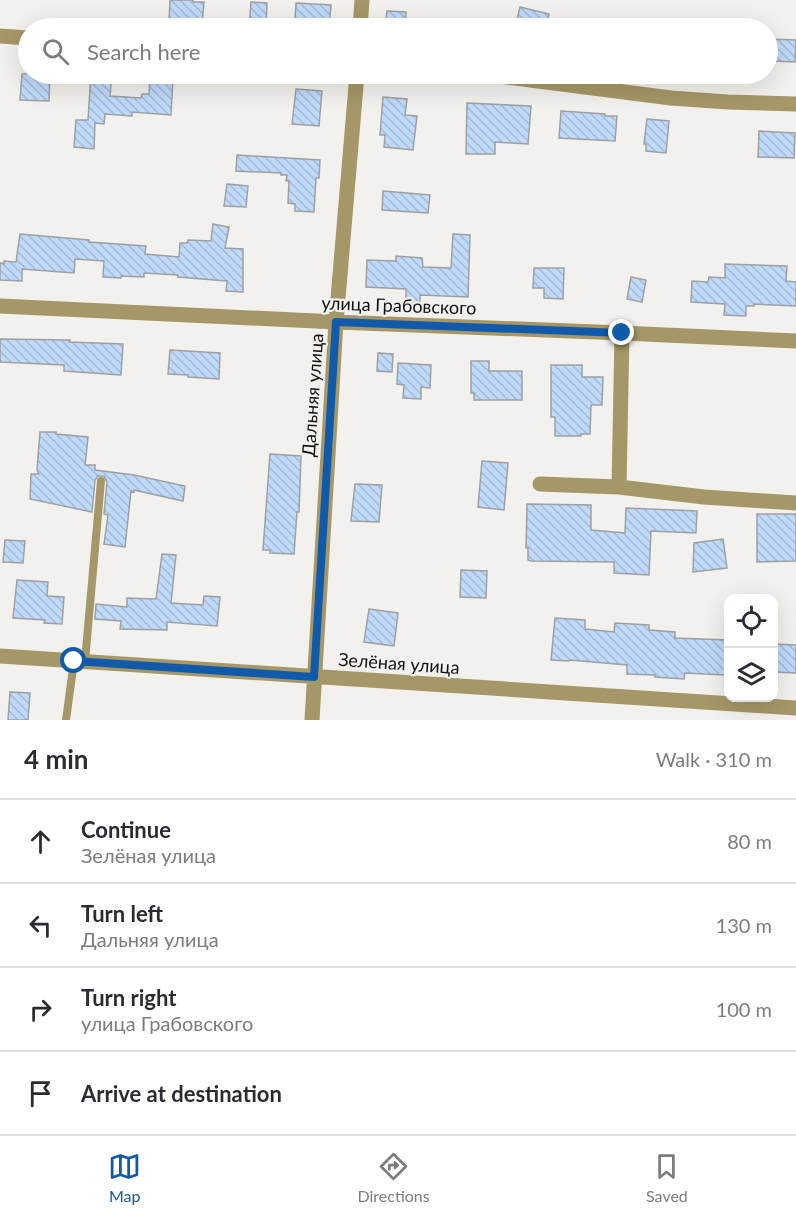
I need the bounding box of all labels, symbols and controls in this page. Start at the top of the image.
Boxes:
search box [18,18,778,84]
icon: search [39,35,72,68]
text: Search here [87,38,200,65]
street label: улица Грабовского [321,291,477,319]
route end [608,319,634,345]
street label: Дальняя улица [297,332,327,458]
map controls [724,594,778,702]
button: locate [724,594,778,648]
route start [60,647,86,673]
street label: Зелёная улица [338,648,460,678]
button: layers [724,648,778,702]
text: 4 min [24,743,88,775]
text: Walk · 310 m [656,747,772,771]
text: Continue [81,816,171,843]
icon: ahead [24,825,57,858]
text: 80 m [727,829,772,853]
text: Зелёная улица [81,843,216,867]
text: Turn left [81,900,163,927]
icon: left [24,909,57,942]
text: 130 m [716,913,772,937]
text: Дальняя улица [81,927,219,951]
text: Turn right [81,984,176,1011]
icon: right [24,993,57,1026]
text: 100 m [716,997,772,1021]
text: улица Грабовского [81,1011,253,1035]
icon: arrive [24,1077,57,1110]
text: Arrive at destination [81,1080,282,1107]
tab: Map [108,1150,141,1205]
tab: Directions [357,1150,430,1205]
tab: Saved [646,1150,688,1205]

